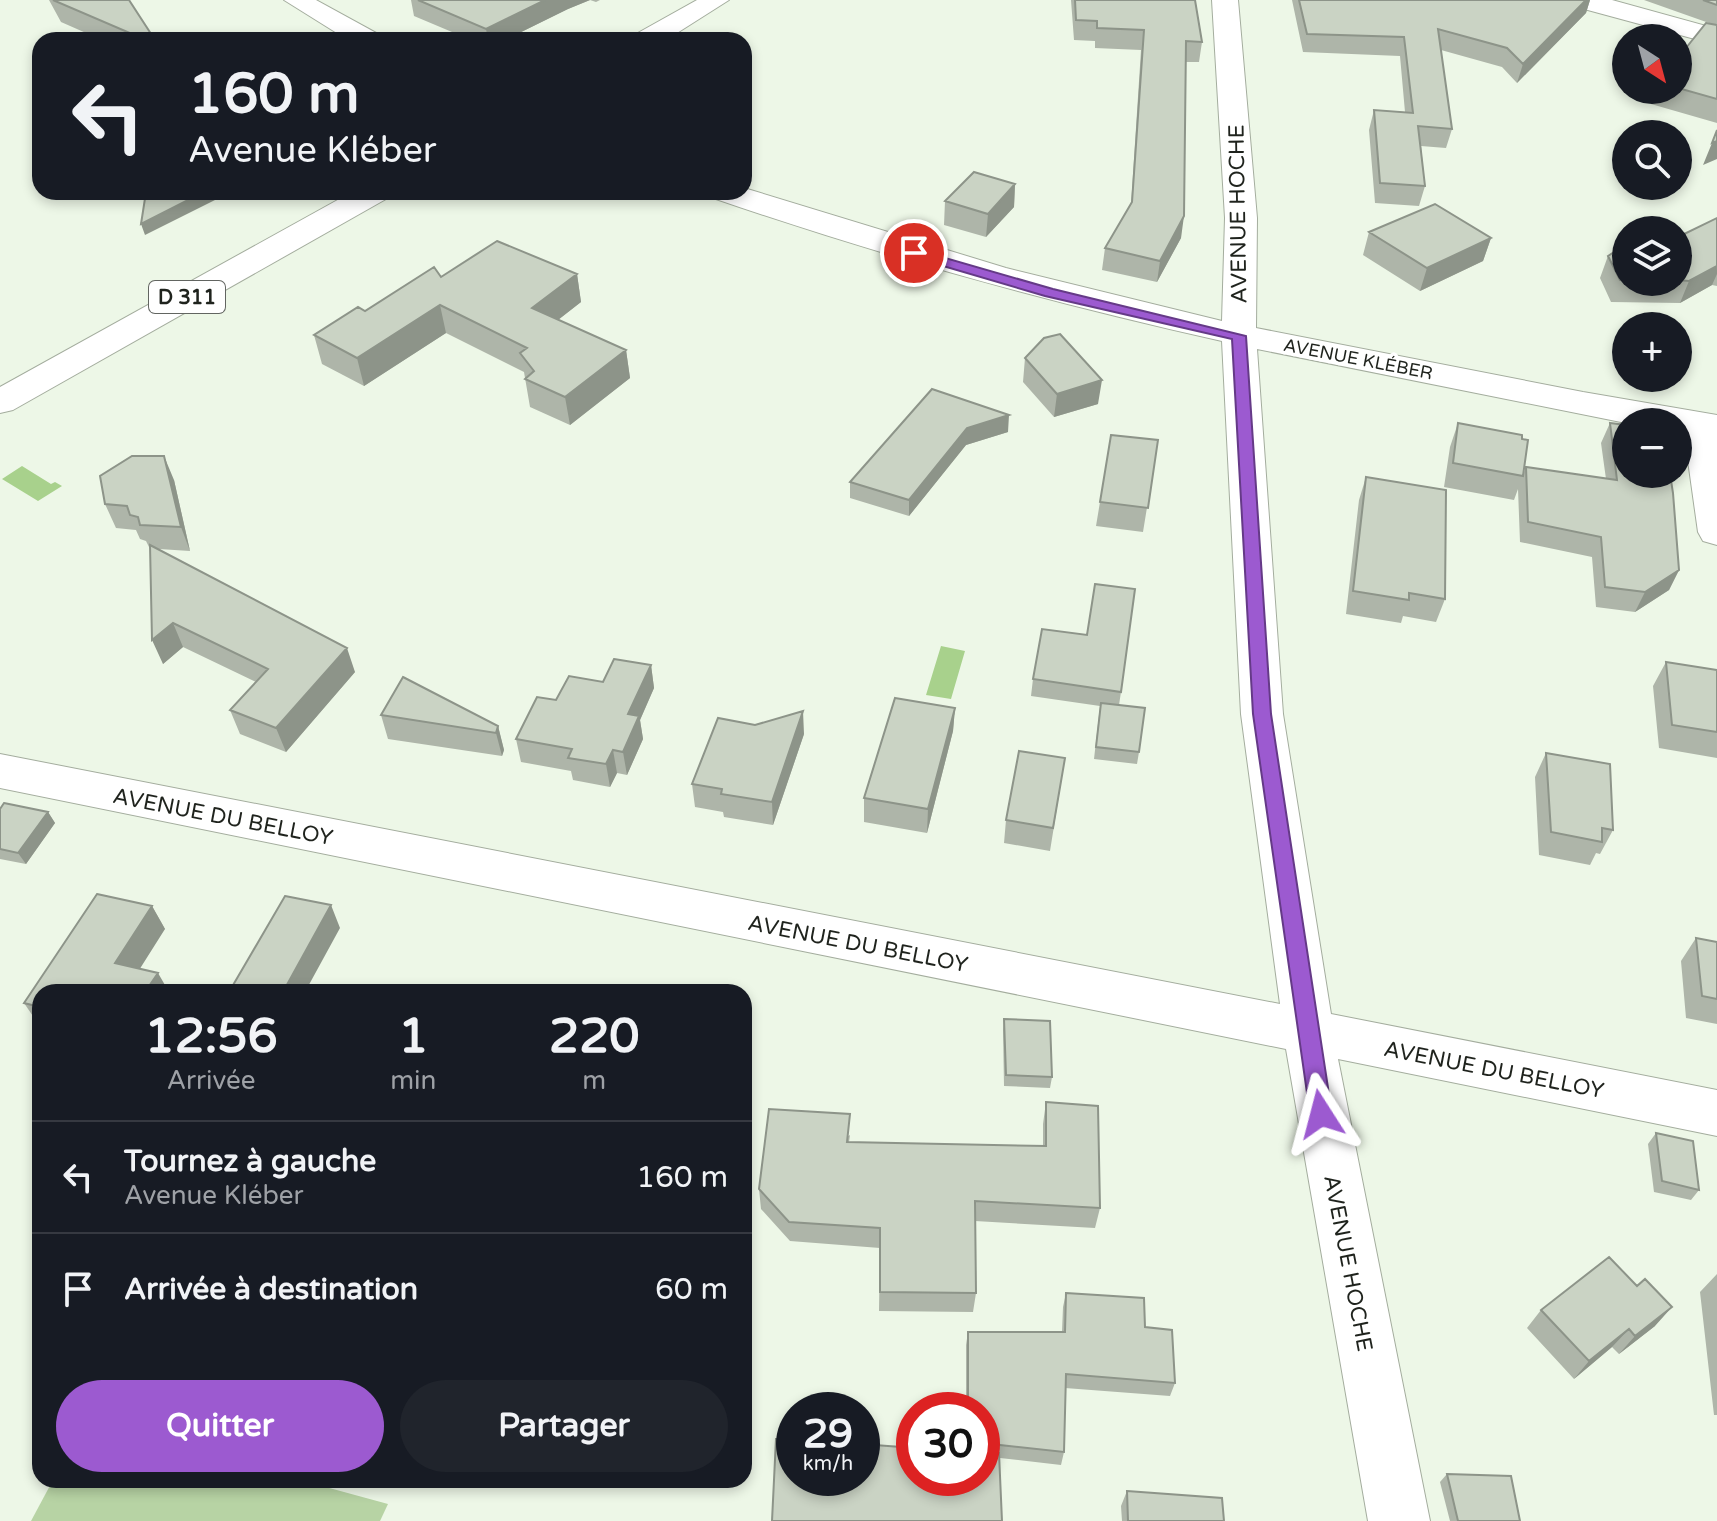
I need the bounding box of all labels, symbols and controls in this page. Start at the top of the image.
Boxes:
north arrow [1612,24,1692,104]
map controls [1612,24,1692,488]
text: 160 m [188,61,359,128]
icon: left [56,64,160,168]
button: search [1612,120,1692,200]
street label: AVENUE HOCHE [1223,124,1253,304]
text: Avenue Kléber [188,129,437,172]
button: layers [1612,216,1692,296]
pin [880,219,948,287]
icon: arrive [892,231,936,275]
road number: D 311 [149,281,225,313]
button: + [1612,312,1692,392]
street label: AVENUE KLÉBER [1282,334,1434,384]
button: − [1612,408,1692,488]
street label: AVENUE DU BELLOY [111,783,335,851]
street label: AVENUE DU BELLOY [746,910,970,978]
text: 12:56 [145,1008,278,1066]
text: 1 [398,1008,428,1066]
text: 220 [549,1008,639,1066]
street label: AVENUE DU BELLOY [1382,1036,1606,1104]
text: Arrivée [167,1065,255,1096]
text: min [390,1065,436,1096]
text: m [582,1065,606,1096]
position arrow [1279,1072,1363,1156]
text: Tournez à gauche [124,1143,376,1180]
icon: left [56,1155,100,1199]
text: 160 m [636,1159,728,1196]
street label: AVENUE HOCHE [1318,1173,1378,1354]
text: Avenue Kléber [124,1180,304,1211]
icon: arrive [56,1267,100,1311]
text: Arrivée à destination [124,1271,418,1308]
text: 60 m [655,1271,728,1308]
button: Quitter [56,1380,384,1472]
button: Partager [400,1380,728,1472]
speed limit sign: 30 [896,1392,1000,1496]
text: 29 [803,1410,853,1458]
text: km/h [803,1452,853,1476]

